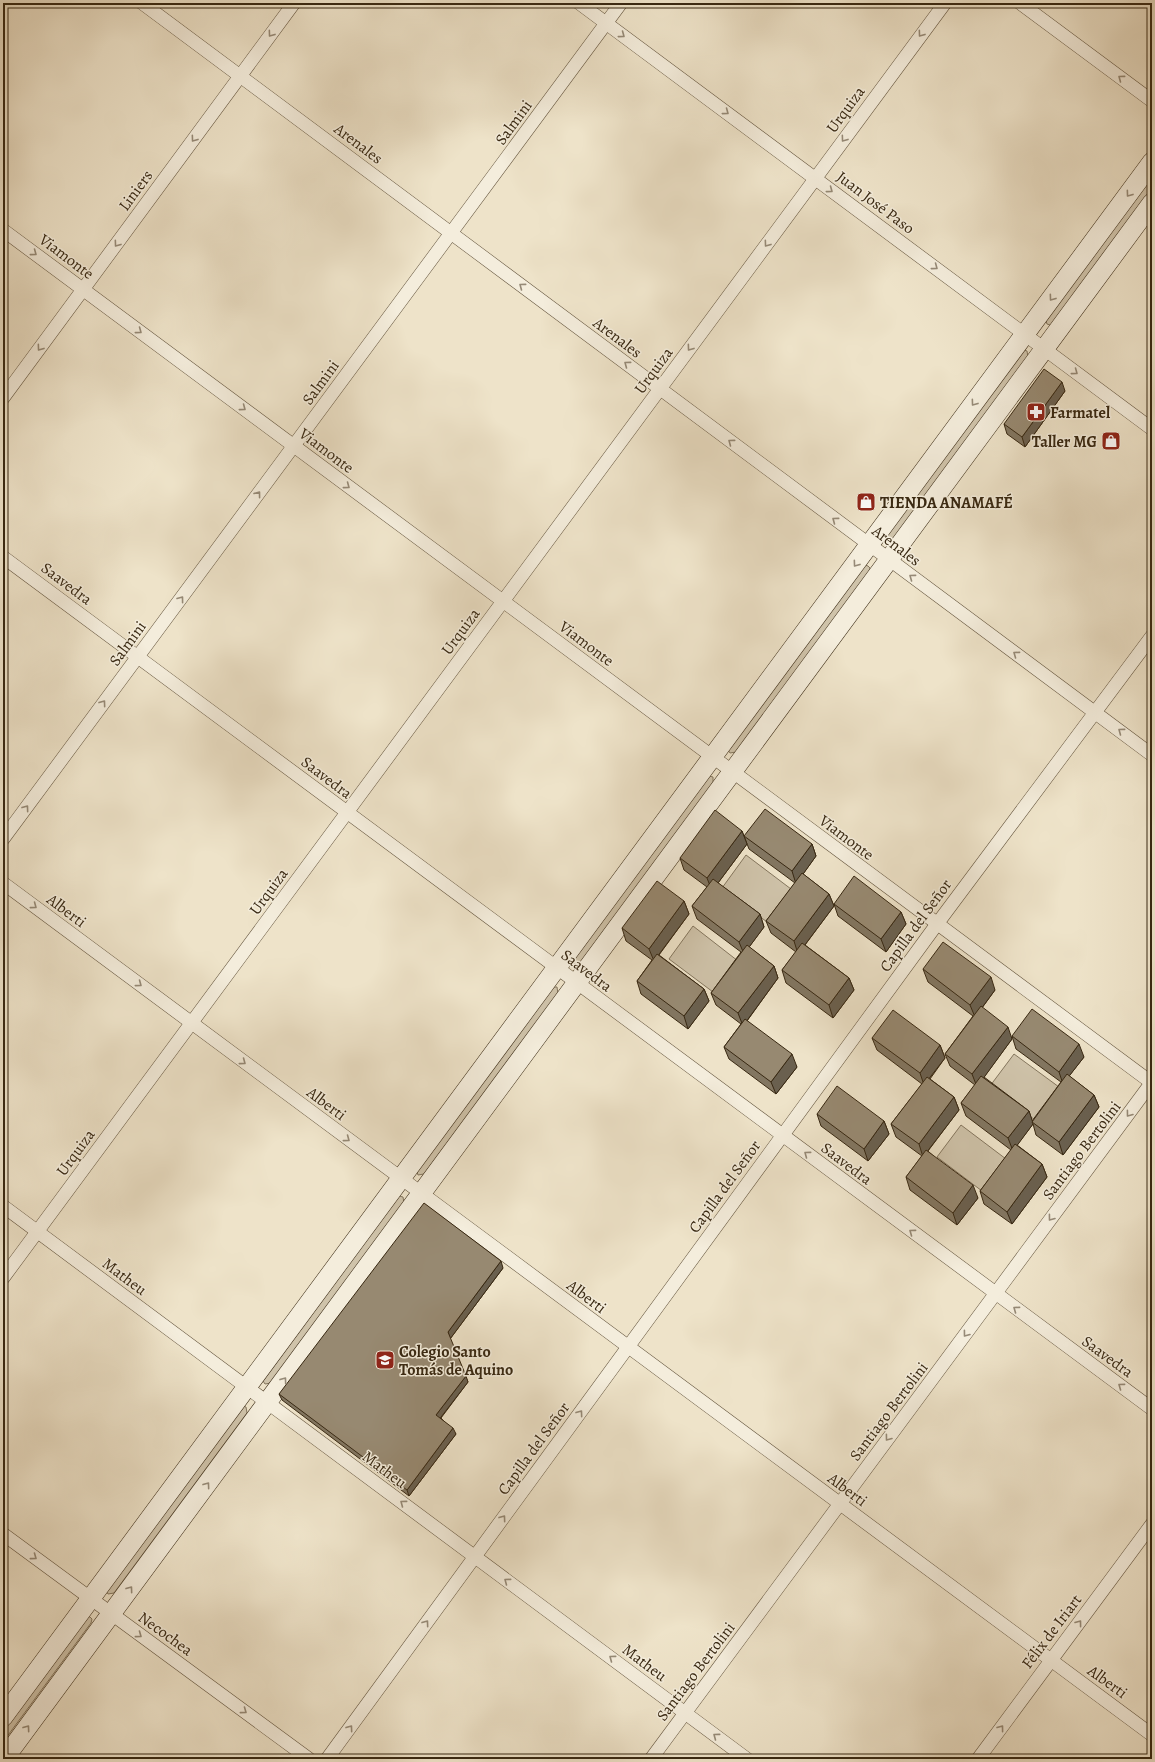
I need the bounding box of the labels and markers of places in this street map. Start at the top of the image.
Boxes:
pharmacy icon: Farmatel [1025,401,1047,423]
place label: Farmatel [1050,402,1111,424]
shop icon: Taller MG [1100,430,1122,452]
place label: Taller MG [1032,431,1097,453]
shop icon: TIENDA ANAMAFÉ [855,491,877,513]
place label: TIENDA ANAMAFÉ [880,492,1013,514]
place label: Colegio Santo Tomás de Aquino [399,1341,513,1381]
school or university icon: Colegio Santo Tomás de Aquino [374,1349,396,1371]

